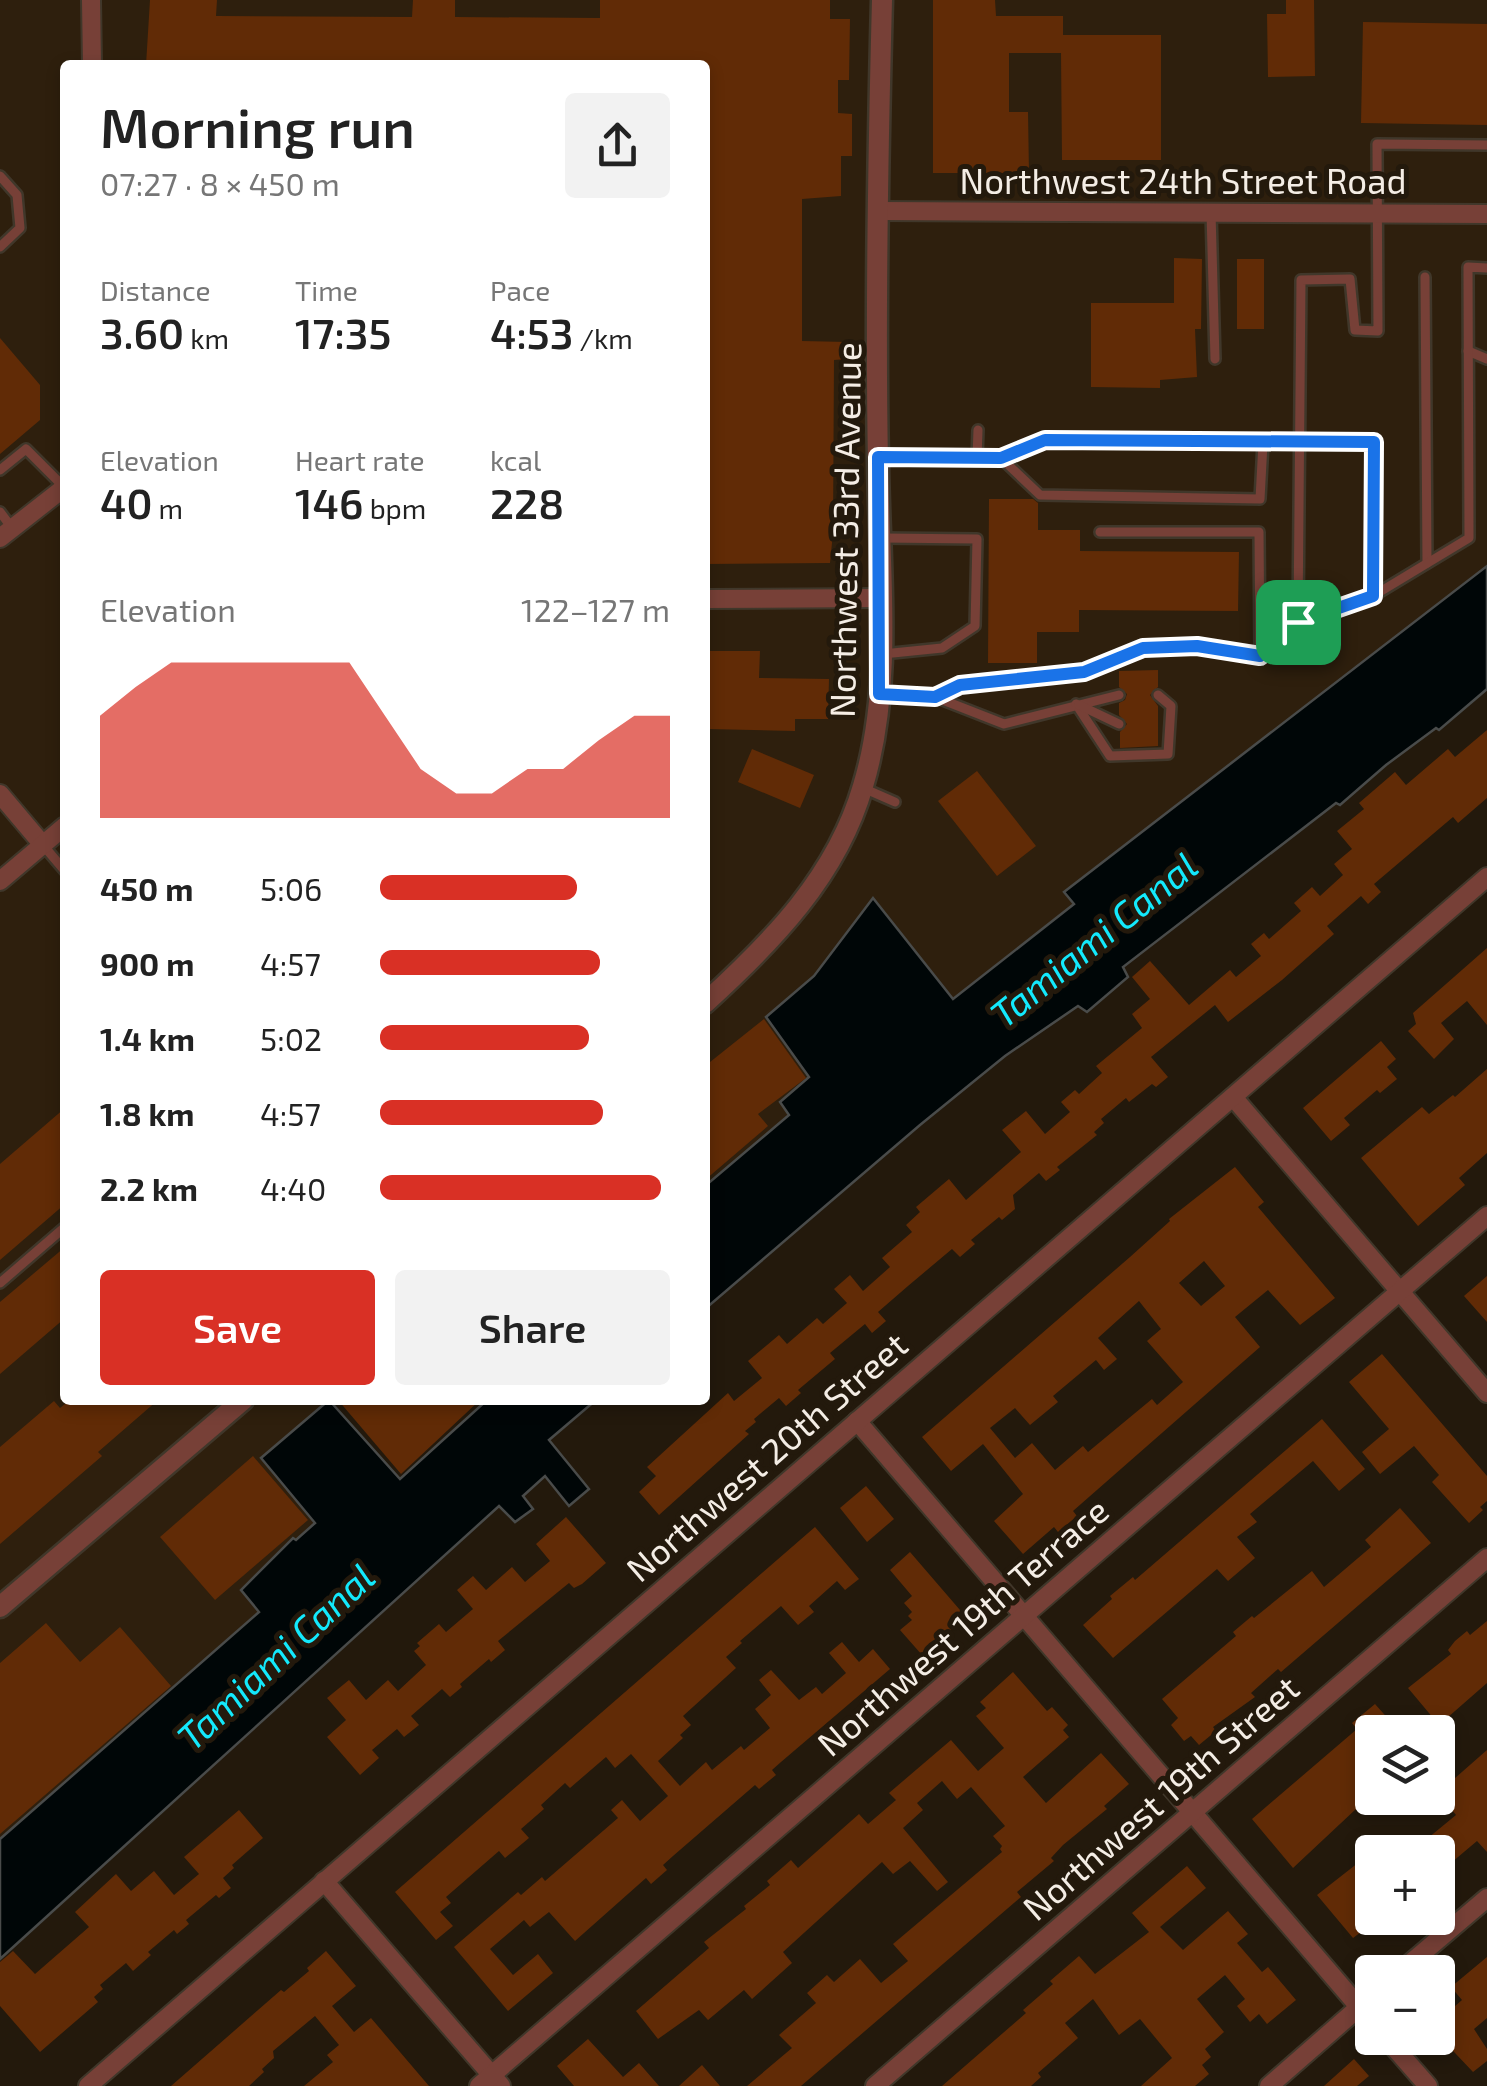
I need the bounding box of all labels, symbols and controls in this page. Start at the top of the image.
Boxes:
text: Morning run [100,93,415,159]
button: share [565,93,670,198]
street label: Northwest 24th Street Road [959,159,1407,201]
text: 07:27 · 8 × 450 m [100,164,340,202]
text: Distance [100,273,211,307]
text: Time [295,273,358,307]
text: Pace [490,273,550,307]
text: 3.60 [100,307,184,357]
text: 17:35 [295,307,391,357]
text: 4:53 [490,307,573,357]
text: km [184,321,229,355]
text: /km [573,321,633,355]
street label: Northwest 33rd Avenue [820,342,868,718]
text: Elevation [100,443,219,477]
text: Heart rate [295,443,425,477]
text: kcal [490,443,541,477]
text: 40 [100,477,152,527]
text: 146 [295,477,363,527]
text: 228 [490,477,564,527]
text: m [152,491,183,525]
text: bpm [363,491,426,525]
pin [1256,580,1341,665]
text: Elevation [100,590,236,628]
text: 122–127 m [521,590,670,628]
icon: arrive [1271,595,1326,650]
water label: Tamiami Canal [980,842,1206,1036]
text: 450 m [100,869,193,907]
text: 5:06 [260,869,322,907]
text: 900 m [100,944,194,982]
text: 4:57 [260,944,321,982]
text: 1.4 km [100,1019,195,1057]
text: 5:02 [260,1019,322,1057]
text: 1.8 km [100,1094,195,1132]
text: 4:57 [260,1094,321,1132]
text: 2.2 km [100,1169,198,1207]
text: 4:40 [260,1169,326,1207]
button: Save [100,1270,375,1385]
button: Share [395,1270,670,1385]
street label: Northwest 20th Street [617,1323,915,1589]
street label: Northwest 19th Terrace [808,1488,1116,1764]
water label: Tamiami Canal [167,1553,383,1759]
street label: Northwest 19th Street [1014,1666,1306,1928]
map controls [1355,1715,1455,2055]
button: layers [1355,1715,1455,1815]
button: + [1355,1835,1455,1935]
button: − [1355,1955,1455,2055]

